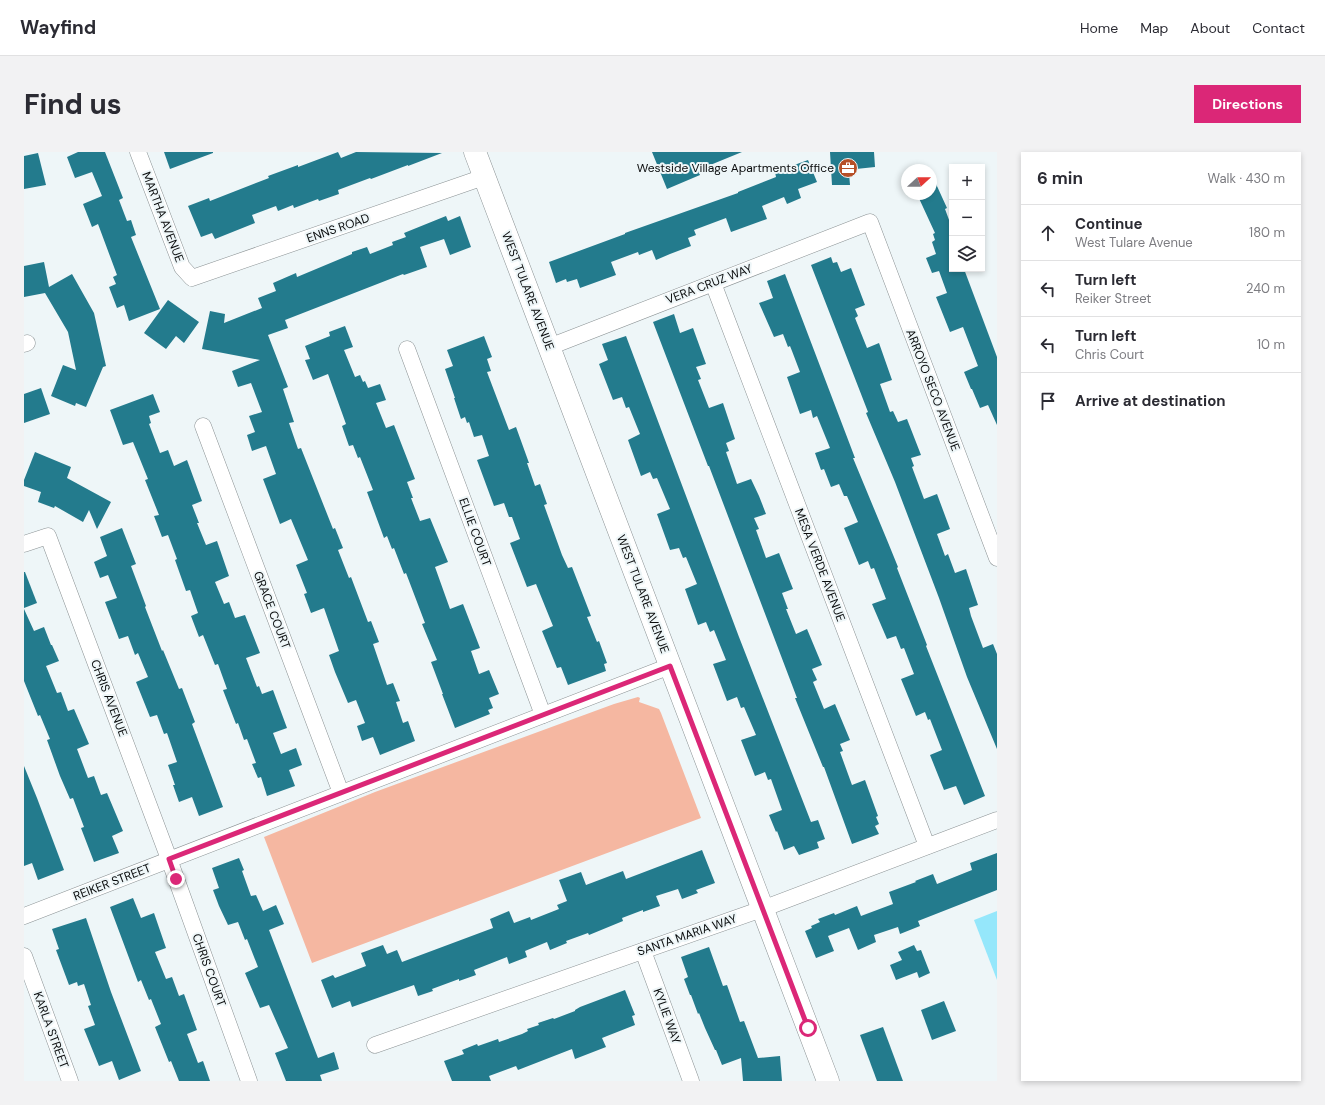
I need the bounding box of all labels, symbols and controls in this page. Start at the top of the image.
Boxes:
text: Wayfind [20,15,96,40]
text: Home [1080,19,1118,37]
text: Map [1140,19,1168,37]
text: About [1190,19,1230,37]
text: Contact [1252,19,1305,37]
button: Directions [1194,85,1301,123]
text: Find us [24,86,122,123]
office icon: Westside Village Apartments Office [837,157,859,179]
place label: Westside Village Apartments Office [637,160,834,176]
north arrow [901,164,937,200]
map controls [949,164,985,272]
button: + [949,164,985,200]
text: 6 min [1037,167,1083,189]
street label: MARTHA AVENUE [138,169,188,265]
text: Walk · 430 m [1208,170,1285,187]
button: − [949,200,985,236]
street label: ENNS ROAD [304,210,372,246]
text: Continue [1075,214,1143,234]
icon: ahead [1037,222,1059,244]
text: 180 m [1249,224,1285,241]
street label: WEST TULARE AVENUE [498,229,558,353]
text: West Tulare Avenue [1075,234,1193,251]
button: layers [949,236,985,272]
street label: VERA CRUZ WAY [664,260,754,308]
text: Turn left [1075,270,1136,290]
icon: left [1037,278,1059,300]
text: 240 m [1246,280,1285,297]
text: Reiker Street [1075,290,1151,307]
text: Turn left [1075,326,1136,346]
street label: ARROYO SECO AVENUE [902,327,964,453]
icon: left [1037,334,1059,356]
text: 10 m [1257,336,1285,353]
text: Chris Court [1075,346,1144,363]
icon: arrive [1037,390,1059,412]
text: Arrive at destination [1075,391,1226,411]
street label: ELLIE COURT [455,496,495,569]
street label: MESA VERDE AVENUE [791,506,849,624]
street label: WEST TULARE AVENUE [613,532,673,656]
street label: GRACE COURT [250,569,294,651]
street label: CHRIS AVENUE [87,657,131,739]
street label: REIKER STREET [71,860,153,904]
route end [167,870,185,888]
street label: SANTA MARIA WAY [635,910,739,960]
street label: CHRIS COURT [188,931,230,1009]
street label: KYLIE WAY [650,986,684,1046]
street label: KARLA STREET [30,989,72,1071]
route start [799,1019,817,1037]

